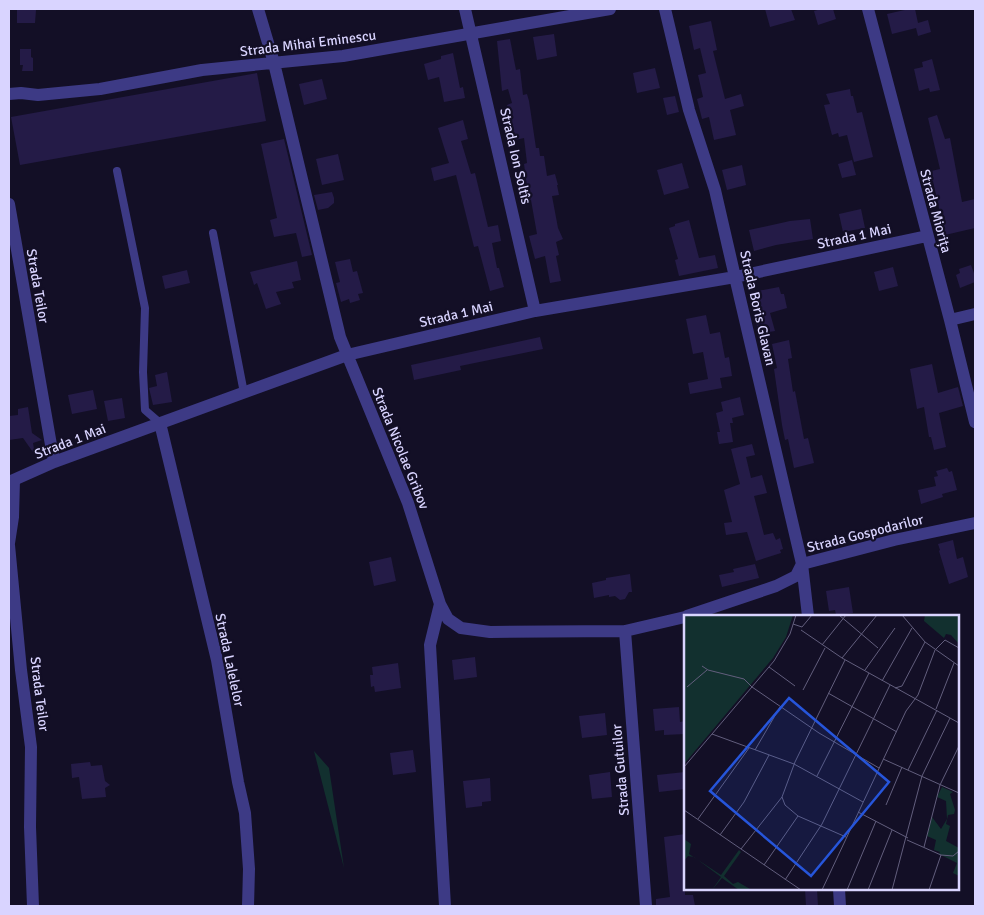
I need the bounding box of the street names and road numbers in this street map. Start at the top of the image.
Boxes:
street label: Strada Mihai Eminescu [239,27,377,60]
street label: Strada Ion Soltîs [496,106,535,206]
street label: Strada Miorița [916,167,955,255]
street label: Strada 1 Mai [816,220,893,253]
street label: Strada Teilor [23,248,53,325]
street label: Strada Boris Glavan [736,249,779,367]
street label: Strada 1 Mai [418,298,495,331]
street label: Strada Nicolae Gribov [368,385,433,512]
street label: Strada 1 Mai [32,420,108,463]
street label: Strada Gospodarilor [805,511,926,556]
street label: Strada Lalelelor [211,612,248,709]
street label: Strada Teilor [26,656,53,733]
street label: Strada Gutuilor [608,723,633,816]

